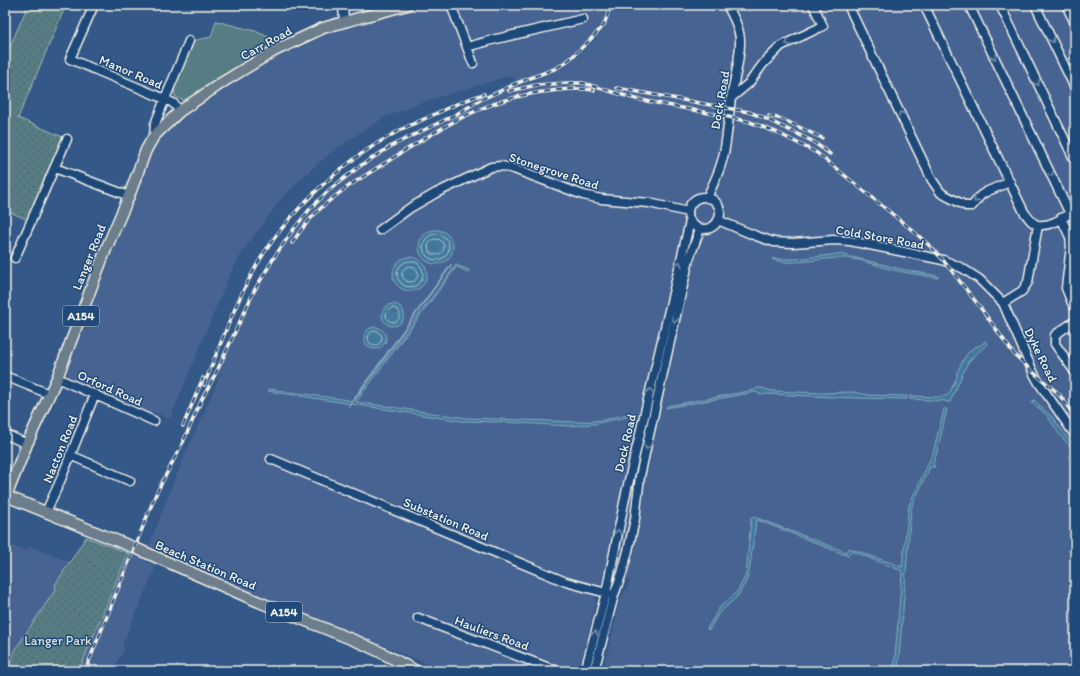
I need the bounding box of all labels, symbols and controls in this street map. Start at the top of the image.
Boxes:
street label: Carr Road [238,23,294,63]
one-way arrow [1047,36,1055,43]
one-way arrow [785,38,792,46]
street label: Manor Road [97,52,165,92]
one-way arrow [989,53,997,60]
street label: Dock Road [707,69,733,131]
one-way arrow [1032,78,1040,86]
one-way arrow [898,110,906,118]
street label: Stonegrove Road [507,149,601,193]
one-way arrow [1046,170,1054,177]
one-way arrow [974,196,981,203]
street label: Langer Road [69,222,109,292]
street label: Cold Store Road [835,222,926,252]
one-way arrow [675,261,683,268]
road number: A154 [63,306,99,326]
one-way arrow [672,317,680,323]
street label: Dyke Road [1021,325,1061,385]
street label: Orford Road [75,367,145,409]
one-way arrow [645,388,653,394]
street label: Dock Road [611,412,639,474]
street label: Nacton Road [40,413,80,485]
one-way arrow [643,444,651,450]
street label: Substation Road [401,494,491,544]
one-way arrow [614,528,622,535]
street label: Beach Station Road [153,537,259,593]
road number: A154 [266,602,302,622]
street label: Hauliers Road [453,613,531,653]
one-way arrow [590,630,599,637]
park label: Langer Park [24,633,92,648]

